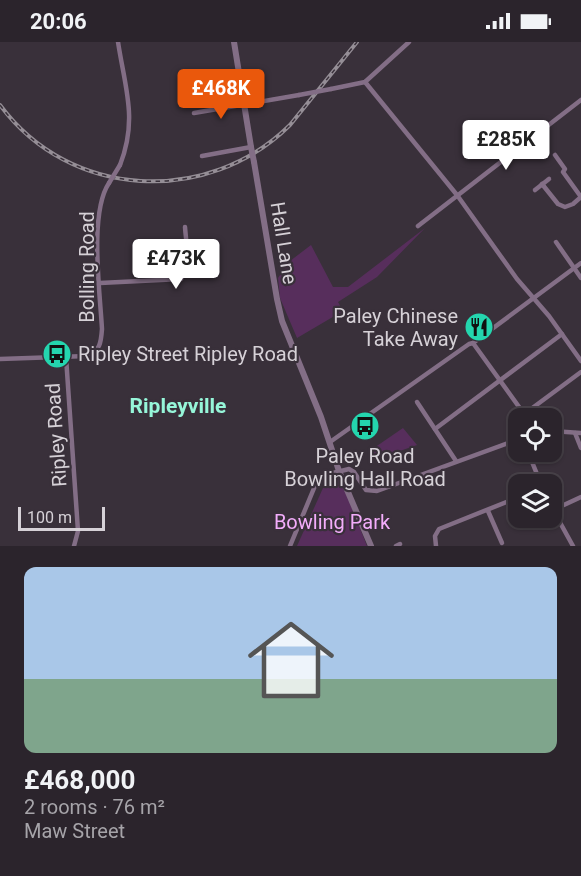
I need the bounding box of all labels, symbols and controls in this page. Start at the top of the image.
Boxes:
text: 20:06 [30,9,87,34]
pin: £468K [179,69,263,120]
text: £468K [191,76,251,100]
pin: £285K [464,120,548,171]
text: £285K [476,127,536,151]
street label: Hall Lane [266,200,302,286]
street label: Bolling Road [75,211,99,323]
pin: £473K [134,239,218,290]
text: £473K [146,246,206,270]
place label: Paley Chinese Take Away [333,304,459,351]
restaurant icon: Paley Chinese Take Away [463,311,495,343]
bus stop icon: Ripley Street Ripley Road [41,338,73,370]
place label: Ripley Street Ripley Road [78,342,298,366]
street label: Ripley Road [40,382,72,488]
district label: Ripleyville [130,394,226,418]
map controls [508,408,562,528]
button: locate [508,408,562,462]
bus stop icon: Paley Road Bowling Hall Road [349,410,381,442]
place label: Paley Road Bowling Hall Road [284,444,446,491]
button: layers [508,474,562,528]
scale bar [18,504,105,532]
text: 100 m [27,508,72,527]
park label: Bowling Park [274,510,391,534]
icon: home [237,606,345,714]
text: £468,000 [24,765,135,795]
text: 2 rooms · 76 m² [24,795,165,819]
text: Maw Street [24,819,125,843]

